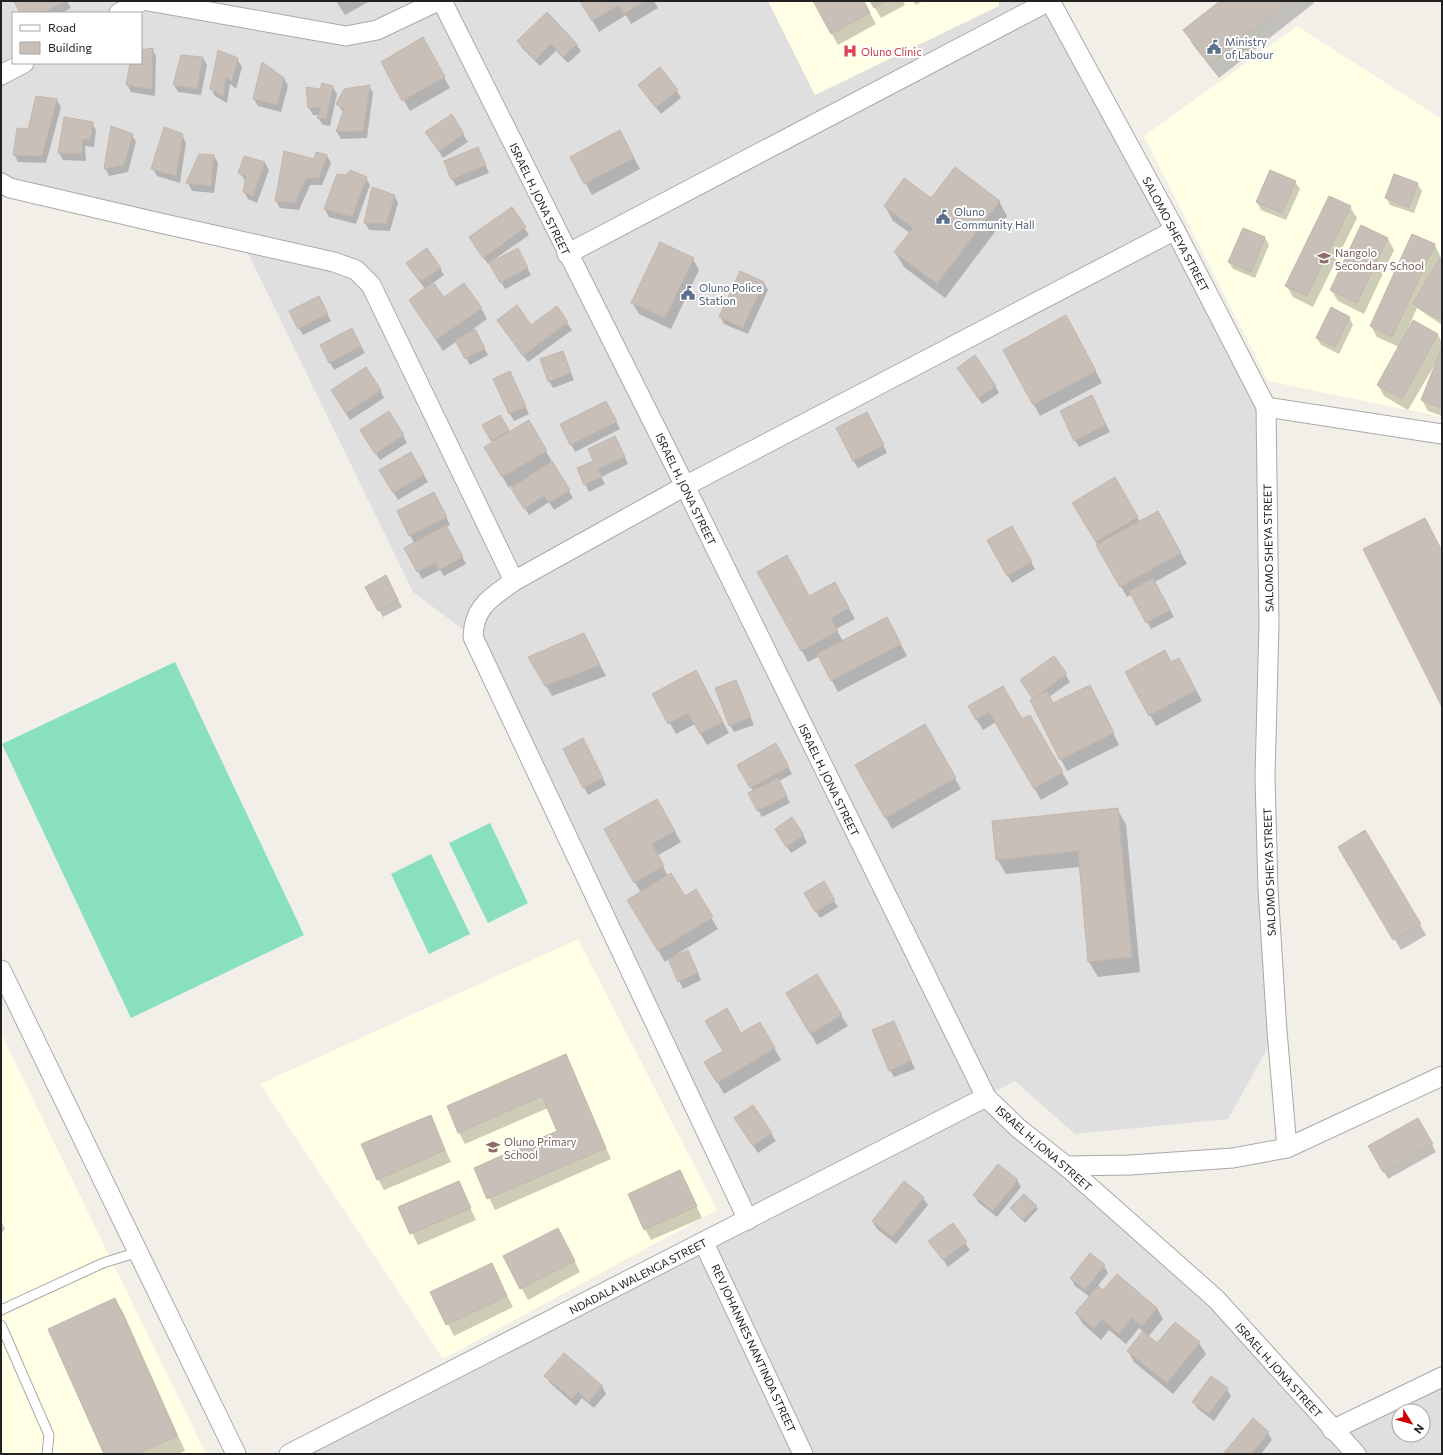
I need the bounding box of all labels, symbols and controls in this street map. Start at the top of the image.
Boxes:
legend [12,12,142,64]
text: Road [48,20,76,34]
place label: Ministry of Labour [1225,35,1274,61]
public building icon: Ministry of Labour [1206,39,1222,55]
text: Building [48,40,92,54]
hospital icon: Oluno Clinic [842,43,858,59]
place label: Oluno Clinic [861,45,922,58]
street label: ISRAEL H. JONA STREET [506,141,573,258]
street label: SALOMO SHEYA STREET [1140,174,1212,294]
place label: Oluno Community Hall [954,205,1034,231]
public building icon: Oluno Community Hall [935,209,951,225]
place label: Nangolo Secondary School [1335,246,1424,272]
school or university icon: Nangolo Secondary School [1316,250,1332,266]
place label: Oluno Police Station [699,281,762,307]
public building icon: Oluno Police Station [680,285,696,301]
street label: ISRAEL H. JONA STREET [652,431,719,548]
street label: SALOMO SHEYA STREET [1260,484,1276,612]
street label: ISRAEL H. JONA STREET [795,722,862,839]
street label: SALOMO SHEYA STREET [1260,808,1278,936]
street label: ISRAEL H. JONA STREET [993,1103,1095,1194]
place label: Oluno Primary School [504,1135,577,1161]
school or university icon: Oluno Primary School [485,1139,501,1155]
street label: NDADALA WALENGA STREET [567,1236,709,1316]
street label: REV JOHANNES NANTINDA STREET [708,1262,799,1435]
street label: ISRAEL H. JONA STREET [1232,1320,1325,1421]
north arrow [1391,1403,1431,1443]
text: N [1412,1422,1427,1437]

